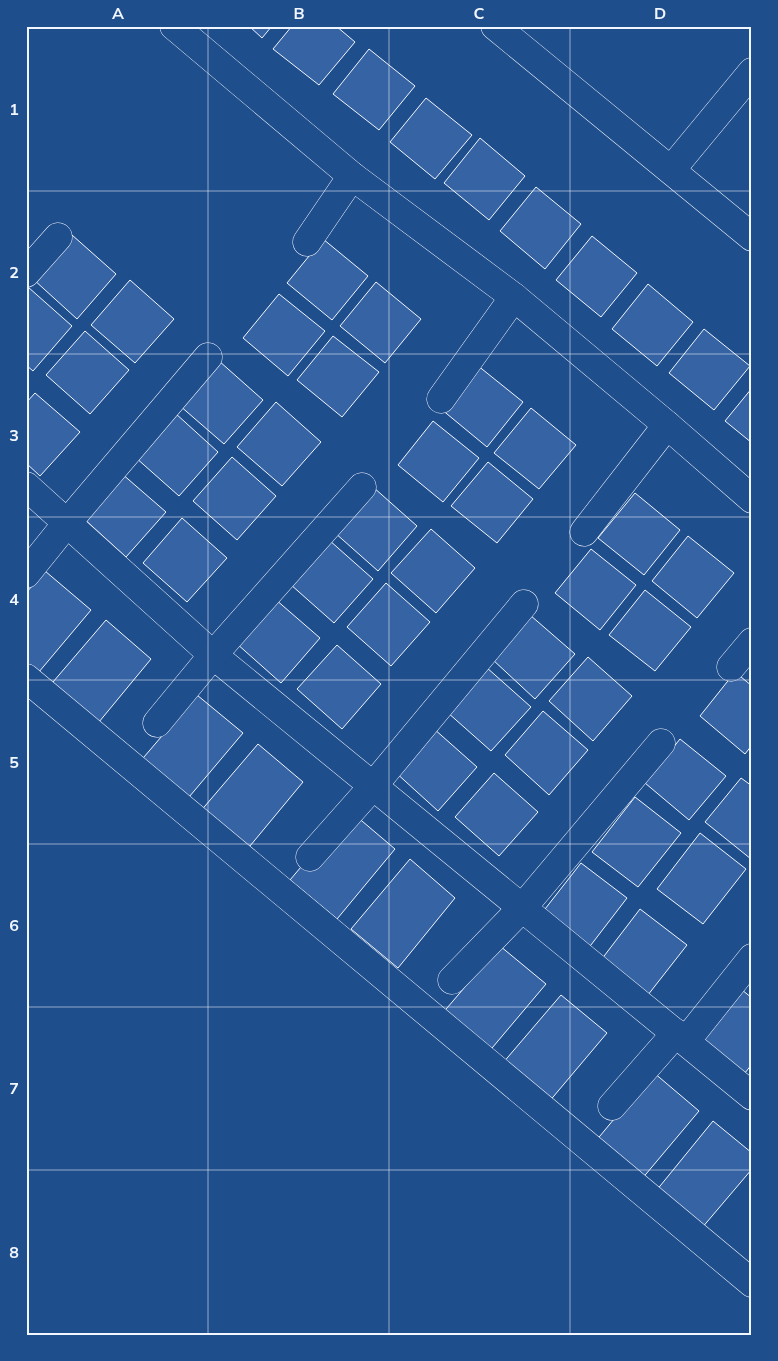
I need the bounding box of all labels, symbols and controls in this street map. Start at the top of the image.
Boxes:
text: A [112,3,124,23]
text: B [293,3,305,23]
text: C [474,3,485,23]
text: D [654,3,666,23]
text: 1 [9,99,19,119]
text: 2 [9,262,19,282]
text: 3 [9,425,19,445]
text: 4 [9,589,19,609]
text: 5 [9,752,19,772]
text: 6 [9,915,19,935]
text: 7 [9,1078,19,1098]
text: 8 [9,1242,19,1262]

